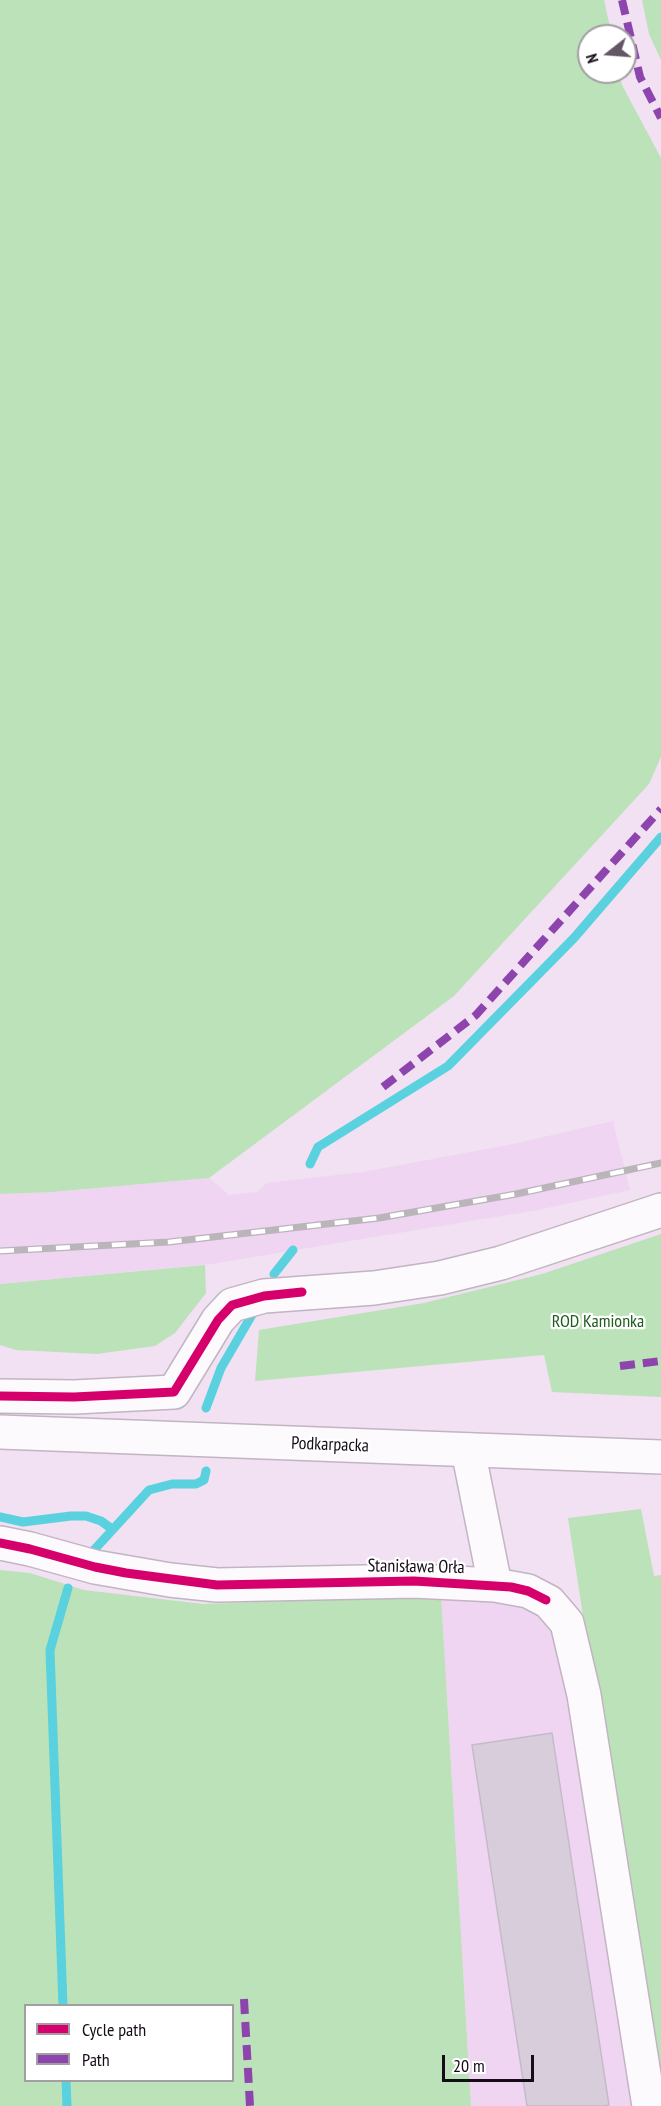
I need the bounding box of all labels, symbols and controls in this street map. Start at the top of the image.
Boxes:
north arrow [577,24,637,84]
text: N [581,52,603,66]
park label: ROD Kamionka [552,1311,644,1333]
street label: Podkarpacka [291,1433,369,1457]
street label: Stanisława Orła [367,1555,465,1579]
legend [24,2004,234,2082]
text: Cycle path [82,2018,146,2041]
scale bar [445,2043,536,2081]
text: Path [82,2048,110,2071]
text: 20 m [453,2054,485,2077]

